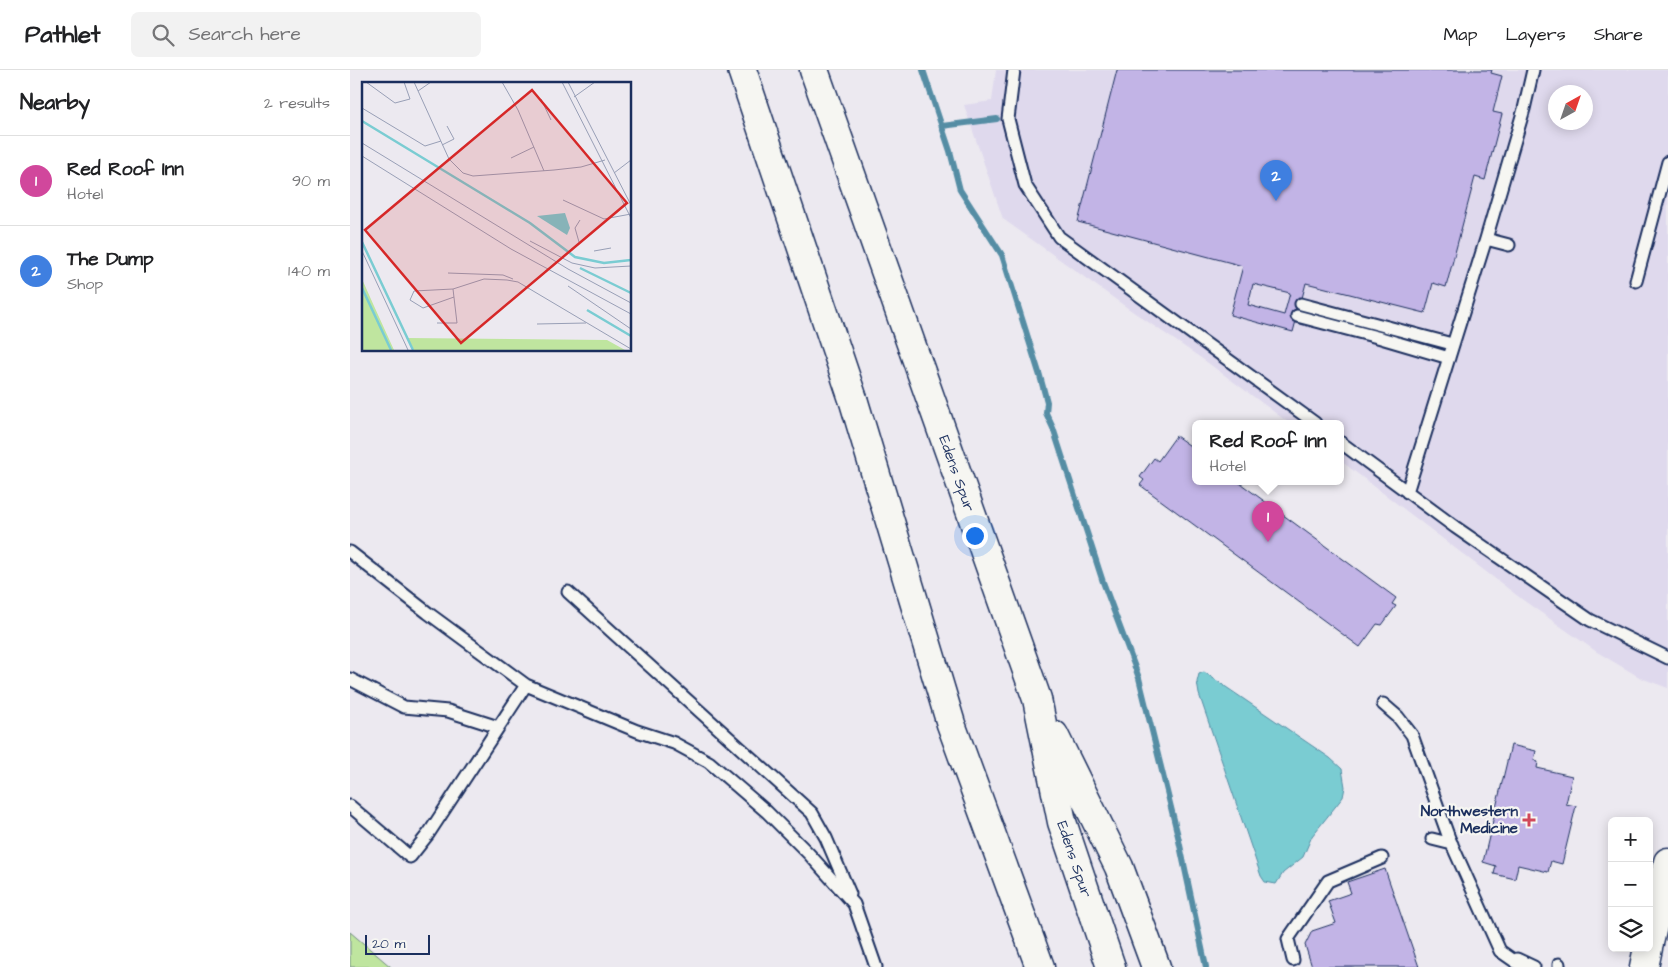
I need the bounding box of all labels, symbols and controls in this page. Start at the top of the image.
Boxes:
search box [131,12,481,57]
text: Pathlet [25,18,101,52]
icon: search [149,21,177,49]
text: Search here [189,21,301,48]
text: Map [1443,22,1477,47]
text: Layers [1505,22,1566,47]
text: Share [1594,22,1643,47]
inset map [362,82,631,351]
north arrow [1548,85,1593,130]
text: Nearby [20,88,90,117]
text: 2 results [264,92,330,114]
text: Red Roof Inn [67,156,184,183]
pin: 2 [1260,160,1292,201]
text: 1 [35,170,37,192]
text: 90 m [292,170,330,192]
text: Hotel [67,183,103,205]
text: The Dump [67,246,153,273]
text: 2 [31,260,41,282]
text: 140 m [288,260,330,282]
text: Shop [67,273,103,295]
popup [1192,420,1344,485]
text: Red Roof Inn [1210,428,1326,455]
street label: Edens Spur [933,433,980,515]
text: Hotel [1210,455,1246,477]
pin: 1 [1252,501,1284,542]
your location [962,523,988,549]
place label: Northwestern Medicine [1421,801,1518,839]
marker: Northwestern Medicine [1522,813,1536,827]
map controls [1608,817,1653,952]
button: + [1608,817,1653,862]
street label: Edens Spur [1051,818,1097,900]
button: − [1608,862,1653,907]
button: layers [1608,907,1653,952]
scale bar [365,932,430,955]
text: 20 m [372,934,405,954]

